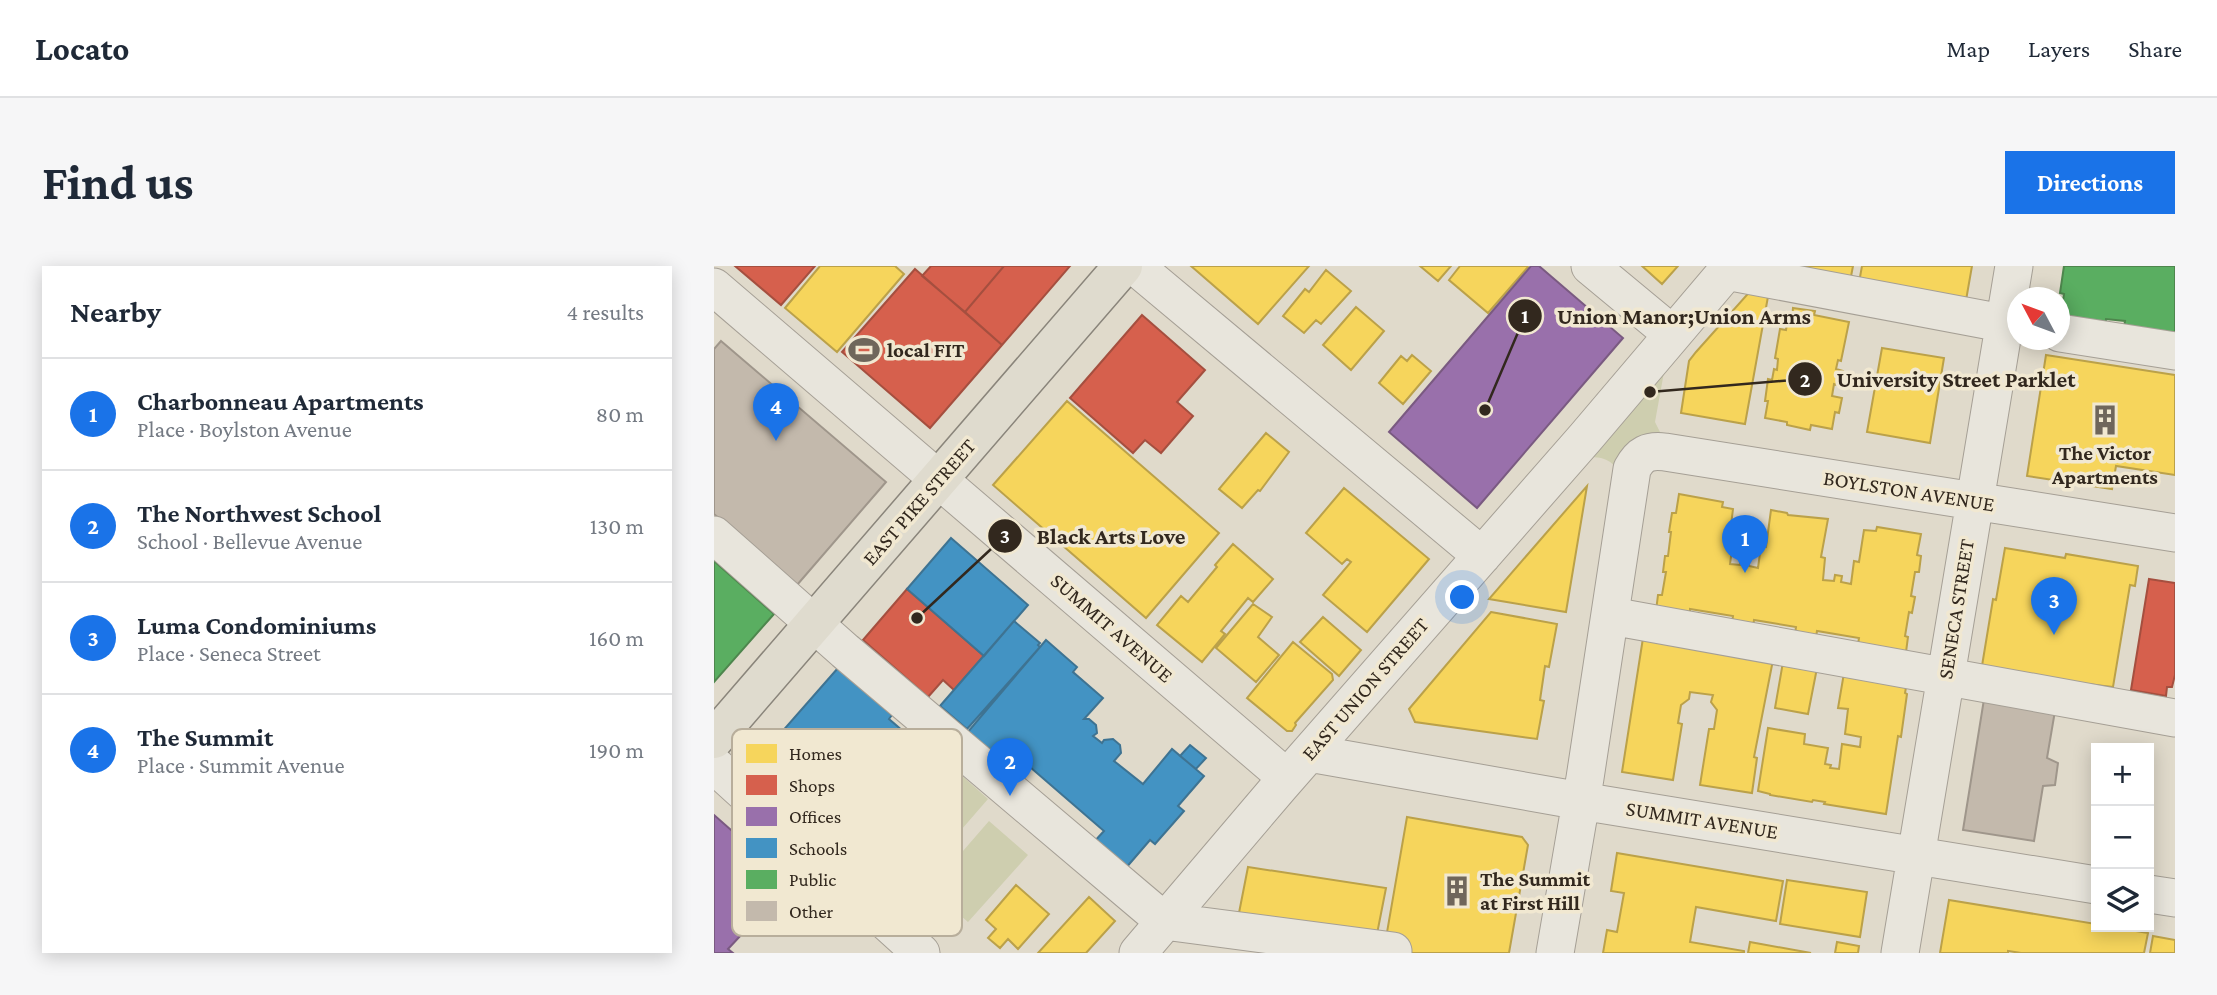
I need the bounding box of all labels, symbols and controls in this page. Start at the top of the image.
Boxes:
text: Locato [35,30,130,67]
text: Map [1946,35,1990,62]
text: Layers [2028,35,2090,62]
text: Share [2128,35,2182,62]
button: Directions [2005,151,2175,214]
text: Find us [42,155,194,210]
north arrow [2007,287,2070,350]
callout: Union Manor;Union Arms [1508,294,1825,338]
text: Nearby [70,295,161,328]
text: 4 results [566,299,644,325]
text: Union Manor;Union Arms [1557,303,1811,329]
text: 1 [1521,304,1529,328]
sports icon: local FIT [847,333,881,367]
place label: local FIT [887,338,965,362]
callout: University Street Parklet [1787,357,2089,401]
text: University Street Parklet [1837,366,2076,392]
text: 2 [1800,368,1811,392]
pin: 4 [753,383,799,441]
text: Charbonneau Apartments [137,387,424,416]
text: 1 [89,401,97,427]
text: 80 m [596,401,644,427]
building icon: The Victor Apartments [2088,403,2122,437]
text: Place · Boylston Avenue [137,416,352,442]
street label: EAST PIKE STREET [858,433,981,570]
place label: The Victor Apartments [2051,441,2158,489]
street label: BOYLSTON AVENUE [1822,466,1996,516]
text: The Northwest School [137,499,381,528]
text: 2 [87,513,99,539]
text: 130 m [590,513,644,539]
callout: Black Arts Love [987,514,1199,558]
pin: 1 [1722,515,1768,573]
text: Black Arts Love [1037,523,1186,549]
text: 3 [1000,524,1010,548]
text: School · Bellevue Avenue [137,528,362,554]
street label: SENECA STREET [1933,537,1979,681]
street label: SUMMIT AVENUE [1046,568,1178,688]
pin: 3 [2031,577,2077,635]
your location [1445,580,1479,614]
text: Luma Condominiums [137,611,376,640]
street label: EAST UNION STREET [1297,612,1434,765]
text: 3 [87,625,99,651]
text: 160 m [589,625,644,651]
text: Place · Seneca Street [137,640,321,666]
text: The Summit [137,723,273,752]
legend [732,729,962,936]
text: 4 [87,737,99,763]
text: 190 m [589,737,644,763]
pin: 2 [987,738,1033,796]
text: Homes [789,743,842,764]
map controls [2091,743,2154,932]
button: + [2091,743,2154,806]
text: Place · Summit Avenue [137,752,345,778]
text: Shops [789,775,835,796]
street label: SUMMIT AVENUE [1624,796,1780,844]
text: Offices [789,806,841,827]
button: − [2091,806,2154,869]
text: Schools [789,838,847,859]
place label: The Summit at First Hill [1480,867,1590,915]
text: Public [789,869,836,890]
button: layers [2091,869,2154,932]
building icon: The Summit at First Hill [1440,874,1474,908]
text: Other [789,901,834,922]

